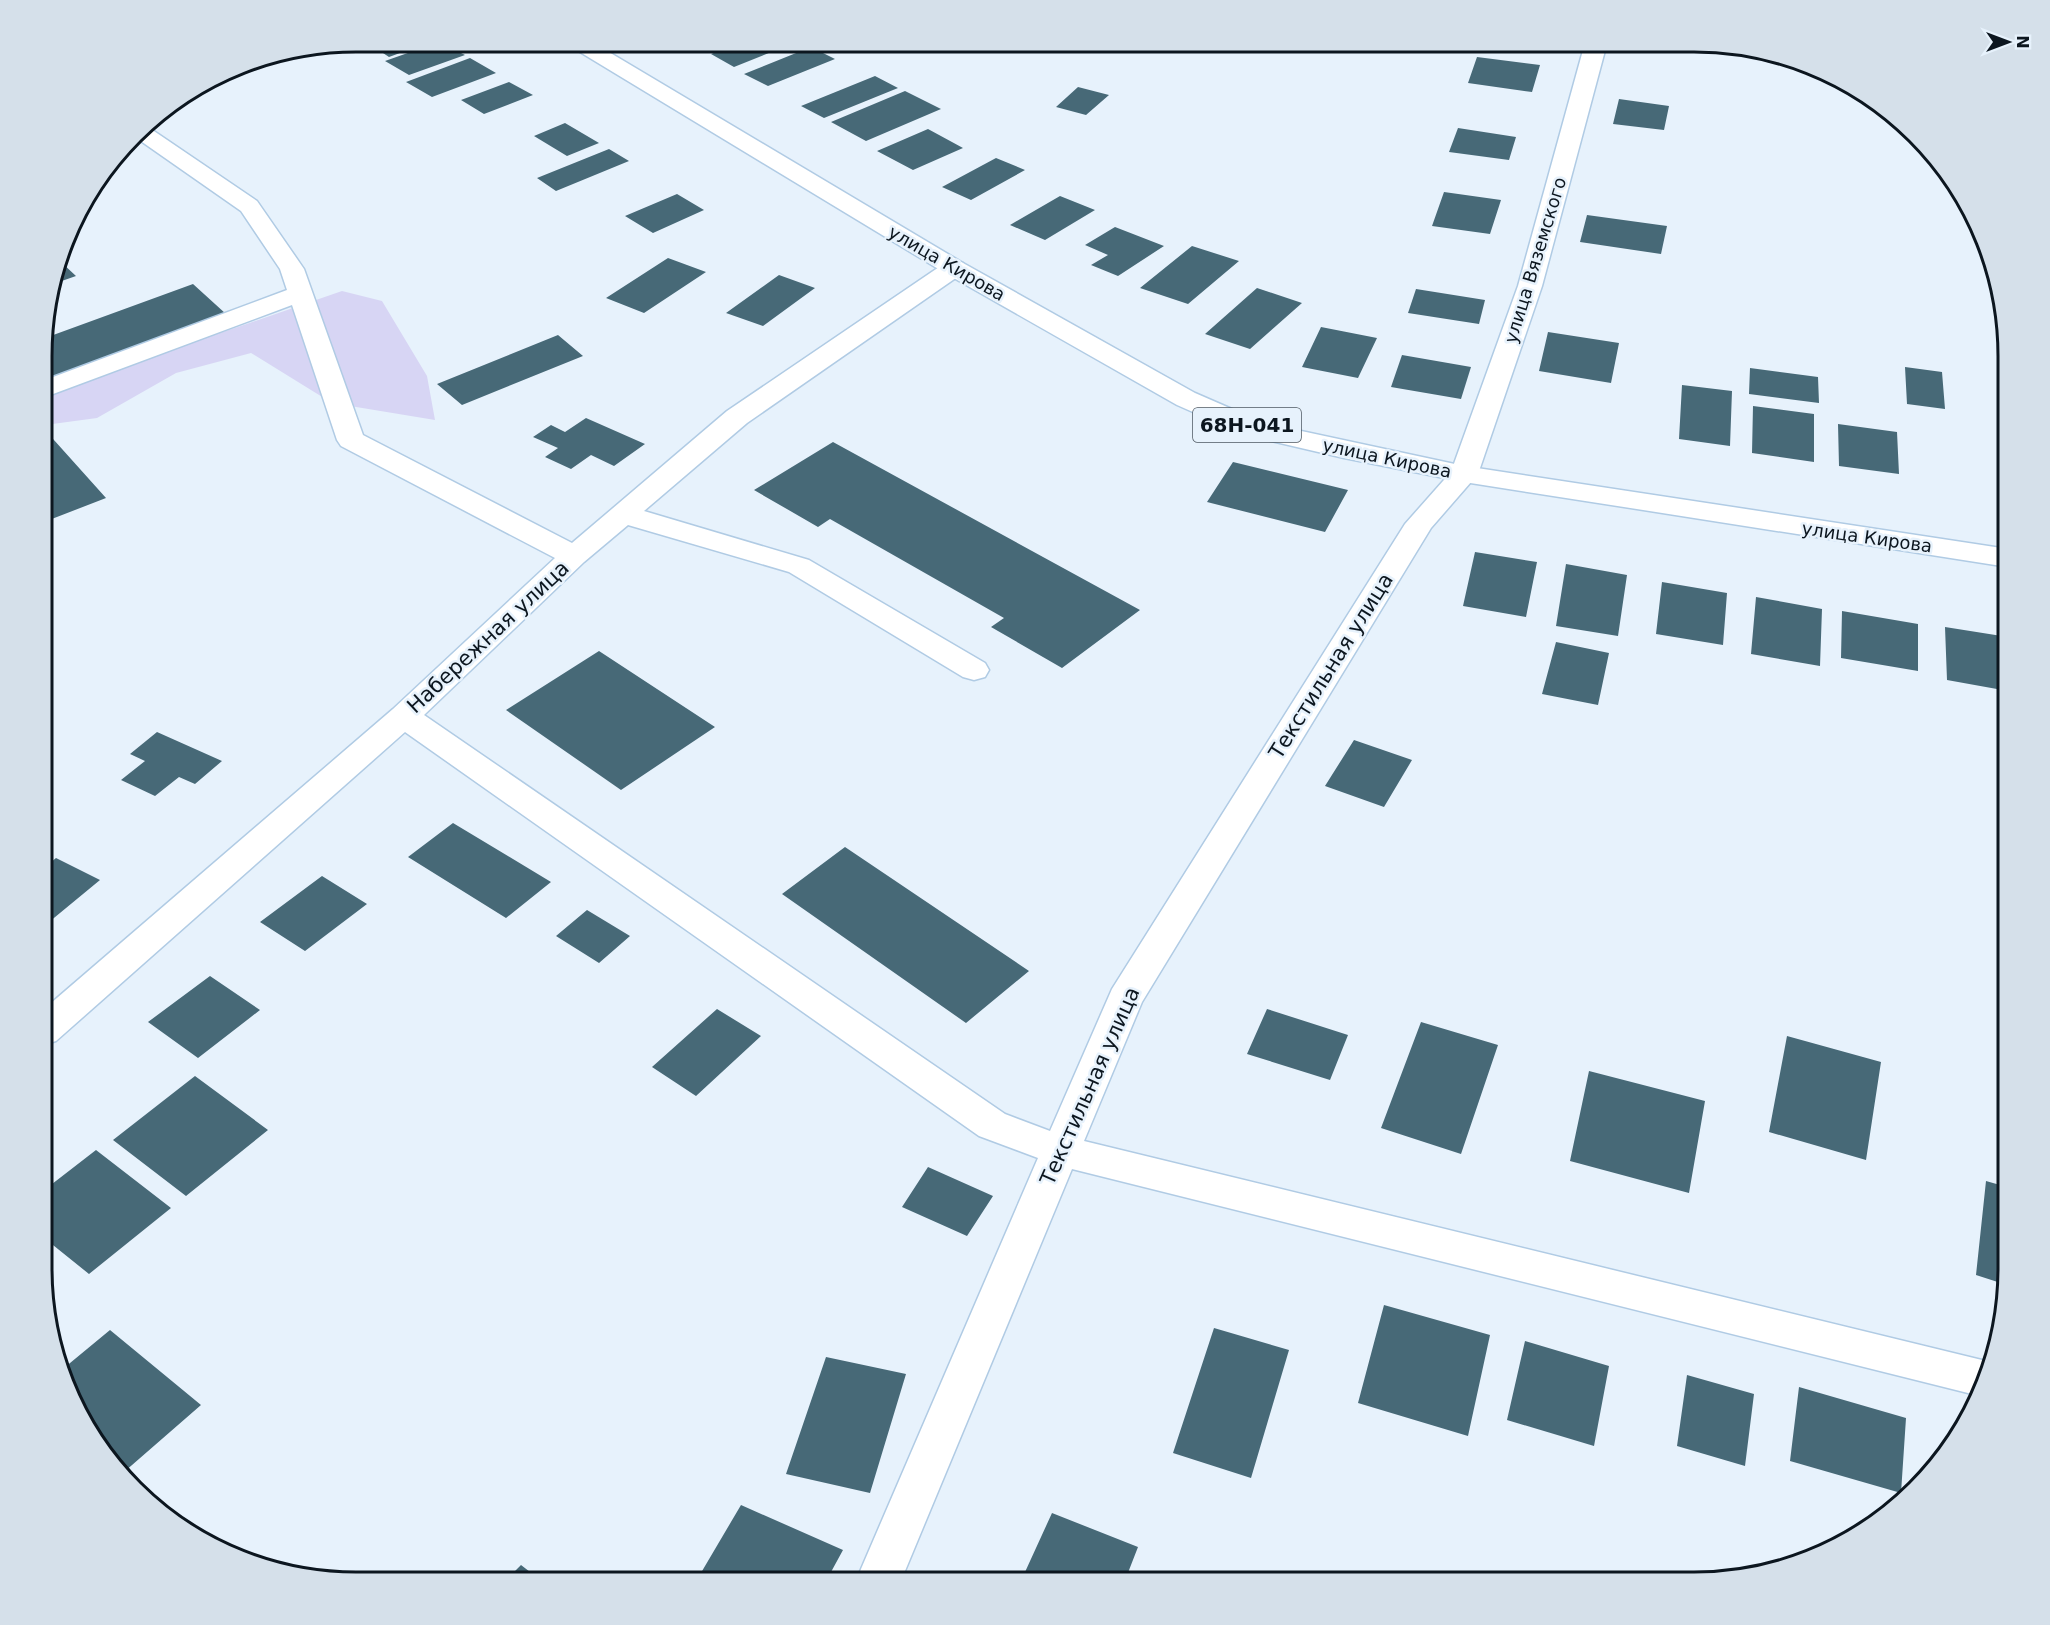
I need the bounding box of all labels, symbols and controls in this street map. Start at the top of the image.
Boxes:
north arrow [1978,12,2038,72]
text: N [2013,35,2032,49]
street label: улица Вяземского [1500,174,1570,346]
street label: улица Кирова [885,221,1009,305]
road number: 68Н-041 [1193,408,1301,442]
street label: улица Кирова [1321,434,1453,482]
street label: улица Кирова [1800,517,1934,557]
street label: Набережная улица [402,556,574,718]
street label: Текстильная улица [1264,569,1398,764]
street label: Текстильная улица [1035,983,1145,1190]

